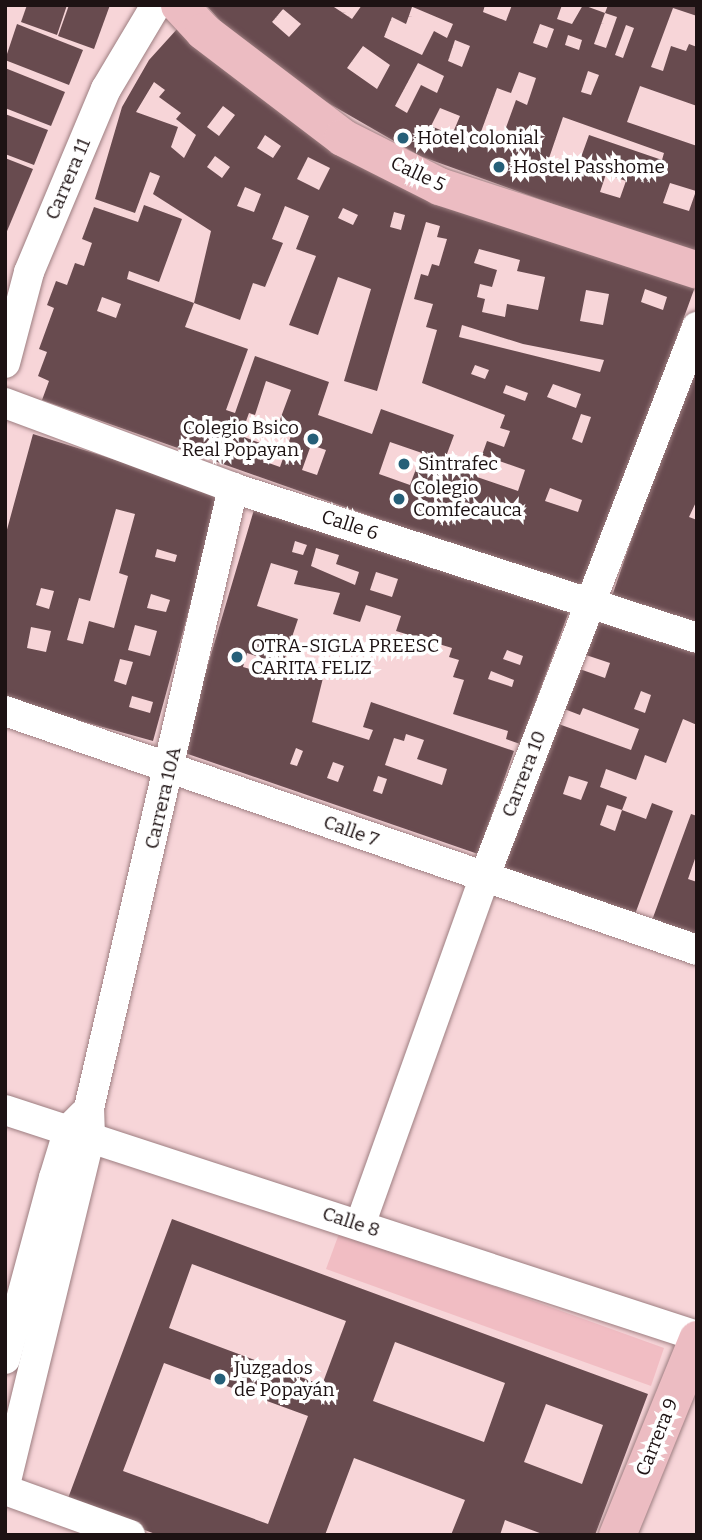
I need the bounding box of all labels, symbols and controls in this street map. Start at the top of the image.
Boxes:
place label: Hotel colonial [417,127,539,149]
marker: Hotel colonial [395,130,411,146]
street label: Carrera 11 [41,135,95,223]
street label: Calle 5 [387,152,449,196]
place label: Hostel Passhome [513,156,665,178]
marker: Hostel Passhome [491,159,507,175]
place label: Colegio Bsico Real Popayan [182,417,299,461]
marker: Colegio Bsico Real Popayan [305,431,321,447]
place label: Sintrafec [418,453,498,475]
marker: Sintrafec [396,456,412,472]
place label: Colegio Comfecauca [413,477,522,521]
marker: Colegio Comfecauca [391,491,407,507]
street label: Calle 6 [319,505,381,545]
place label: OTRA-SIGLA PREESC CARITA FELIZ [251,635,439,679]
marker: OTRA-SIGLA PREESC CARITA FELIZ [229,649,245,665]
street label: Carrera 10 [497,728,551,820]
street label: Carrera 10A [140,745,186,851]
street label: Calle 7 [320,811,382,851]
street label: Calle 8 [320,1202,382,1242]
place label: Juzgados de Popayán [234,1357,335,1401]
marker: Juzgados de Popayán [212,1371,228,1387]
street label: Carrera 9 [631,1395,683,1479]

